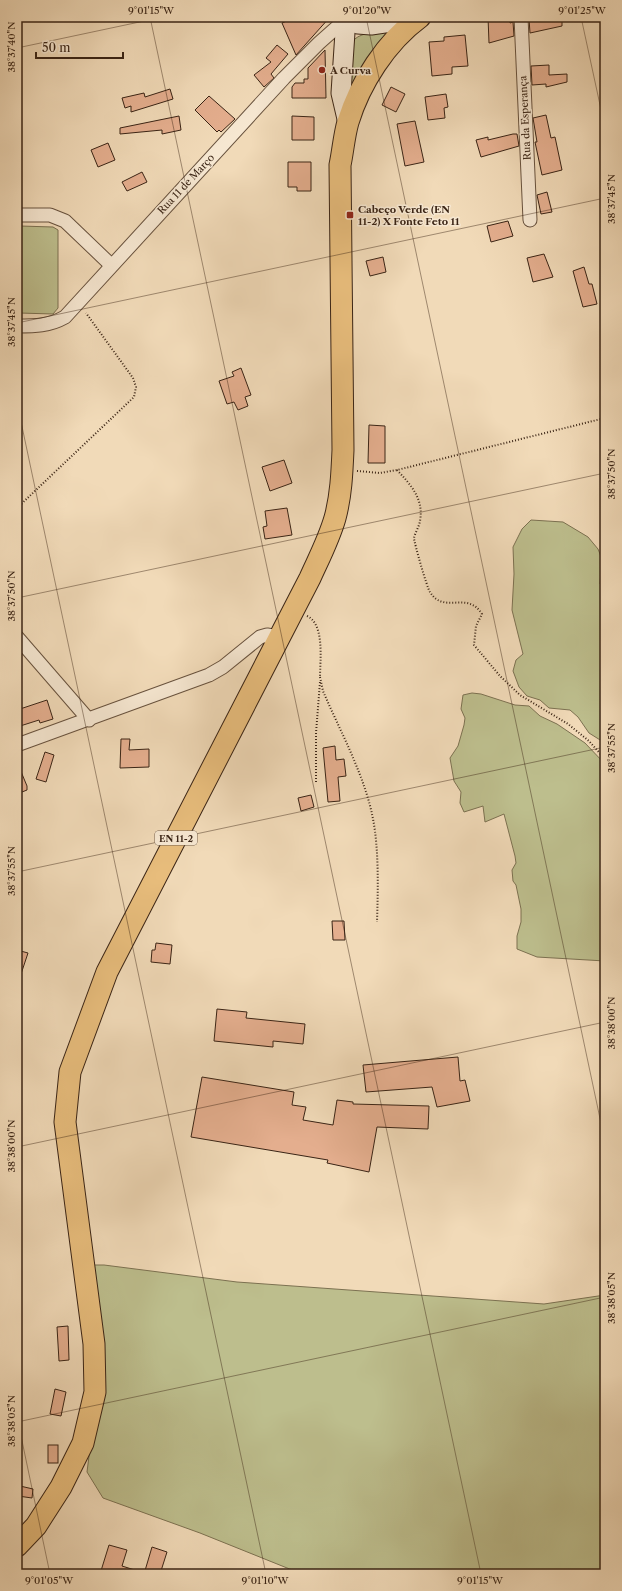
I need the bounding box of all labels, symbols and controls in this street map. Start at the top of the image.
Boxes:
text: 9°01'15"W [128,4,175,17]
text: 9°01'20"W [343,4,392,17]
text: 9°01'25"W [558,4,607,17]
text: 38°37'40"N [5,22,18,72]
scale bar [36,34,123,60]
text: 50 m [42,40,71,55]
place label: A Curva [329,64,371,77]
marker: A Curva [317,65,327,75]
street label: Rua da Esperança [516,75,534,161]
street label: Rua 11 de Março [155,151,217,217]
text: 38°37'45"N [605,174,618,224]
place label: Cabeço Verde (EN 11-2) X Fonte Feto 11 [358,203,460,228]
marker: Cabeço Verde (EN 11-2) X Fonte Feto 11 [345,210,355,220]
text: 38°37'45"N [5,297,18,347]
text: 38°37'50"N [605,448,618,500]
text: 38°37'50"N [5,570,18,622]
text: 38°37'55"N [605,723,618,773]
road number: EN 11-2 [155,831,197,845]
text: 38°37'55"N [5,846,18,896]
text: 38°38'00"N [605,997,618,1049]
text: 38°38'00"N [5,1120,18,1172]
text: 38°38'05"N [605,1272,618,1324]
text: 38°38'05"N [5,1395,18,1447]
text: 9°01'05"W [25,1574,74,1587]
text: 9°01'10"W [242,1574,290,1587]
text: 9°01'15"W [457,1574,504,1587]

